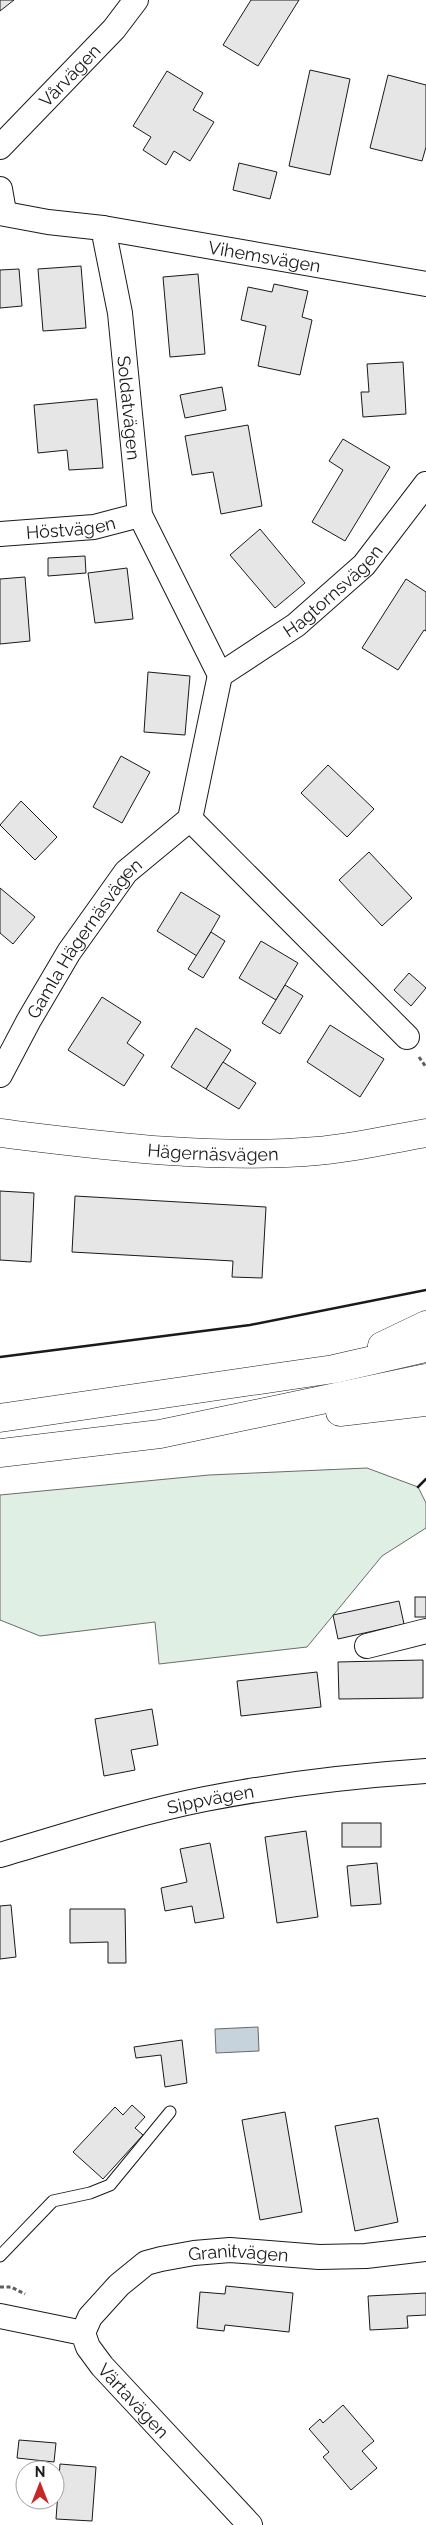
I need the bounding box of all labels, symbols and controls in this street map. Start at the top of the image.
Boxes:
street label: Vårvägen [35,39,104,111]
street label: Vihemsvägen [207,236,322,276]
street label: Soldatvägen [114,354,145,461]
street label: Höstvägen [25,511,118,543]
street label: Hagtornsvägen [279,540,386,641]
street label: Gamla Hägernäsvägen [22,853,145,1022]
street label: Hägernäsvägen [147,1139,279,1164]
street label: Sippvägen [165,1780,255,1818]
street label: Granitvägen [187,2239,289,2265]
street label: Värtavägen [94,2359,174,2442]
north arrow [15,2460,65,2510]
text: N [35,2464,45,2480]

